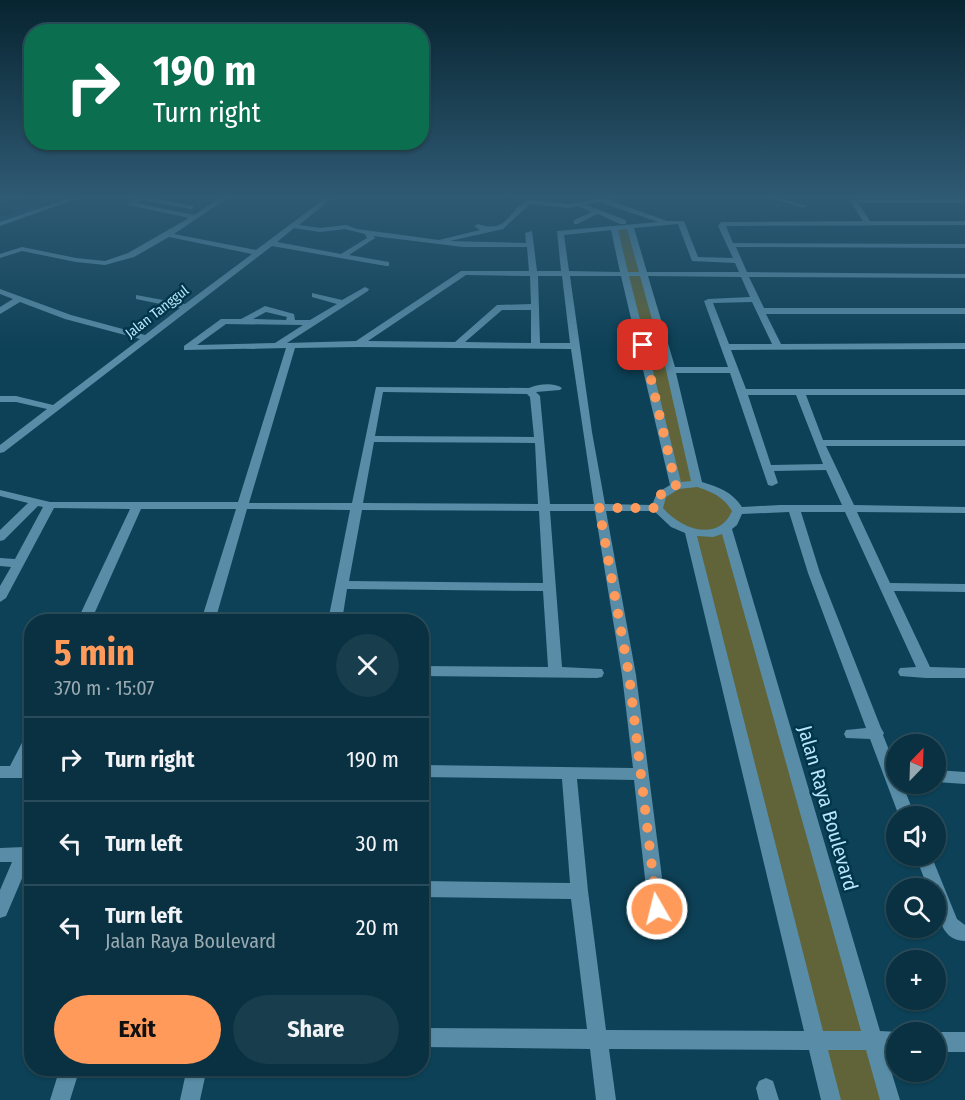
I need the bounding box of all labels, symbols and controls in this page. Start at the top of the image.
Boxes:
text: 190 m [153,46,256,96]
icon: right [54,48,132,126]
text: Turn right [153,97,261,129]
street label: Jalan Tanggul [122,282,192,342]
pin [617,319,668,370]
icon: arrive [626,328,659,361]
text: 5 min [54,631,135,675]
button: close [336,634,399,697]
text: 370 m · 15:07 [54,676,154,700]
street label: Jalan Raya Boulevard [793,722,863,894]
north arrow [886,734,946,794]
map controls [886,734,946,1082]
icon: right [54,743,87,776]
text: Turn right [105,746,194,773]
text: 190 m [346,746,399,773]
button: sound [886,806,946,866]
icon: left [54,827,87,860]
text: Turn left [105,830,183,857]
text: 30 m [356,830,399,857]
position arrow [625,877,689,941]
button: search [886,878,946,938]
text: Turn left [105,902,183,929]
icon: left [54,911,87,944]
text: 20 m [356,914,399,941]
text: Jalan Raya Boulevard [105,929,276,953]
button: + [886,950,946,1010]
button: Exit [54,995,221,1064]
button: Share [233,995,399,1064]
button: − [886,1022,946,1082]

